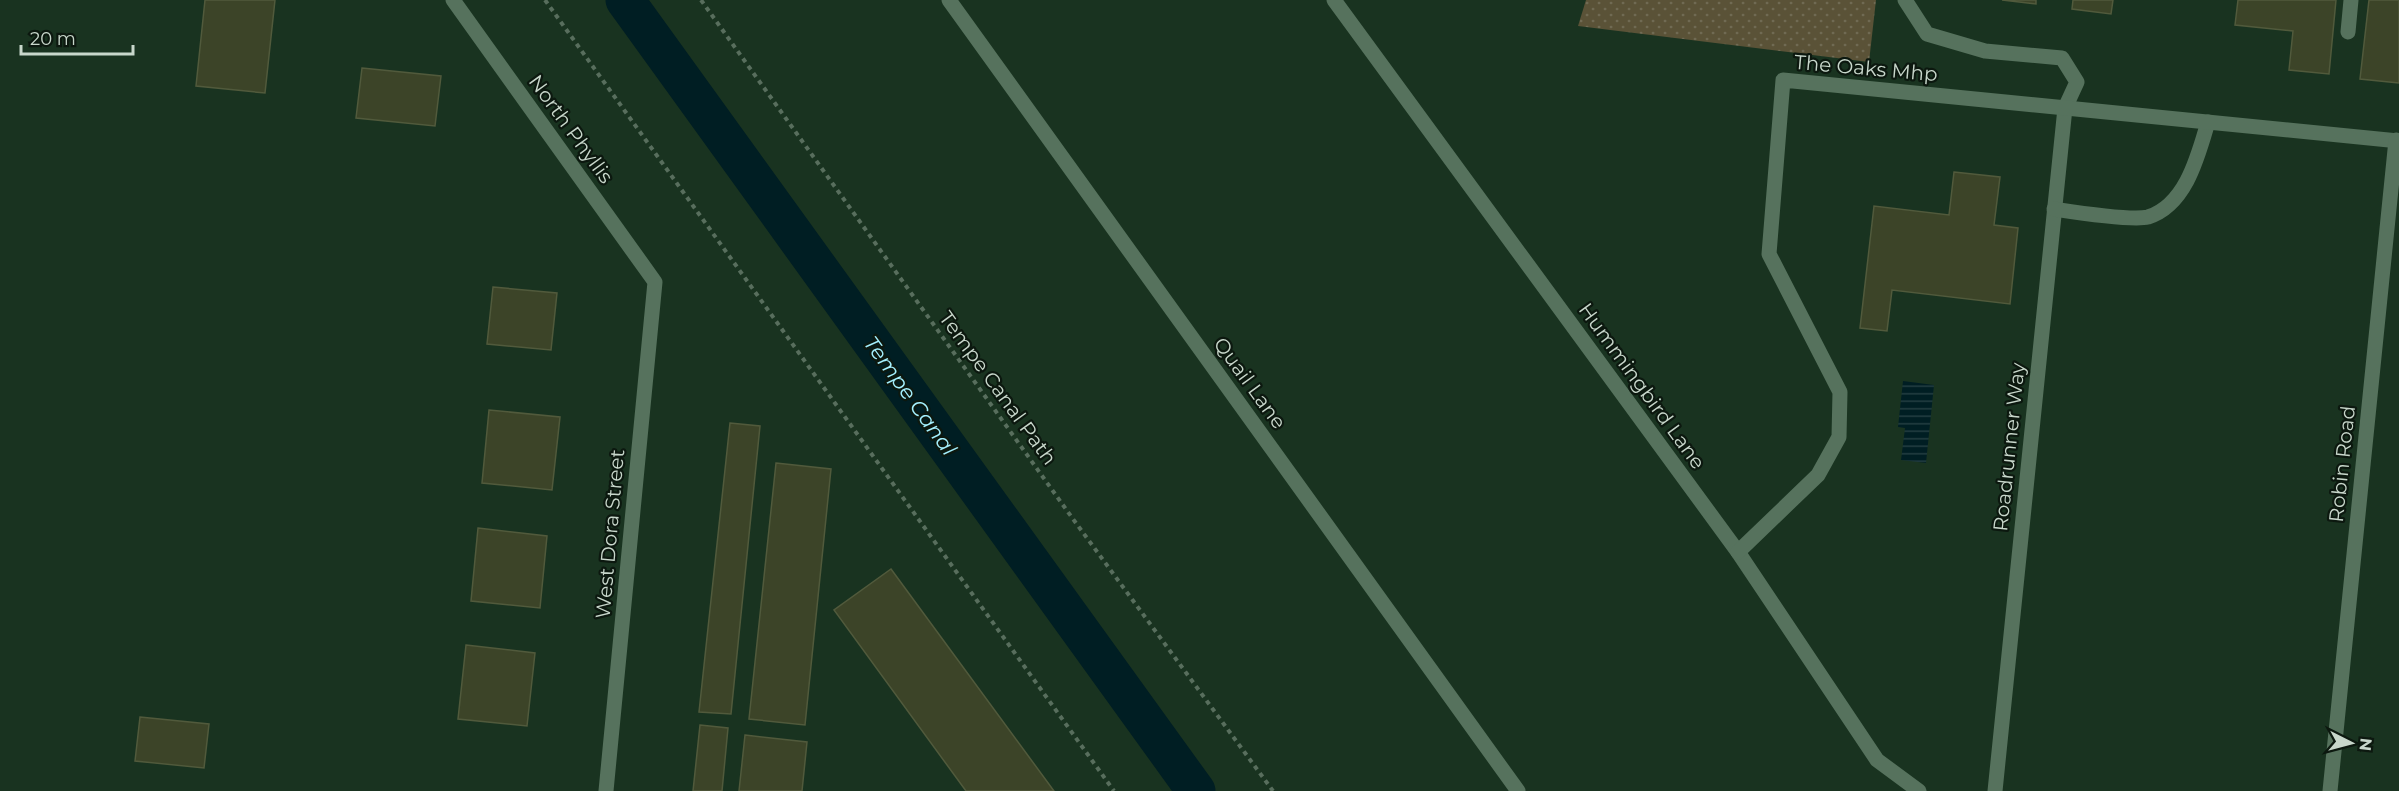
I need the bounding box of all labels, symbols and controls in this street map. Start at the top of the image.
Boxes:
scale bar [21,18,134,56]
text: 20 m [30,28,76,50]
street label: The Oaks Mhp [1793,50,1939,86]
street label: North Phyllis [524,70,619,188]
street label: Hummingbird Lane [1574,298,1710,474]
street label: Tempe Canal Path [934,307,1062,469]
water label: Tempe Canal [859,331,962,460]
street label: Quail Lane [1209,333,1291,433]
street label: Roadrunner Way [1988,361,2030,533]
street label: Robin Road [2324,405,2360,523]
street label: West Dora Street [591,448,629,620]
north arrow [2321,713,2381,773]
text: N [2355,737,2376,752]

